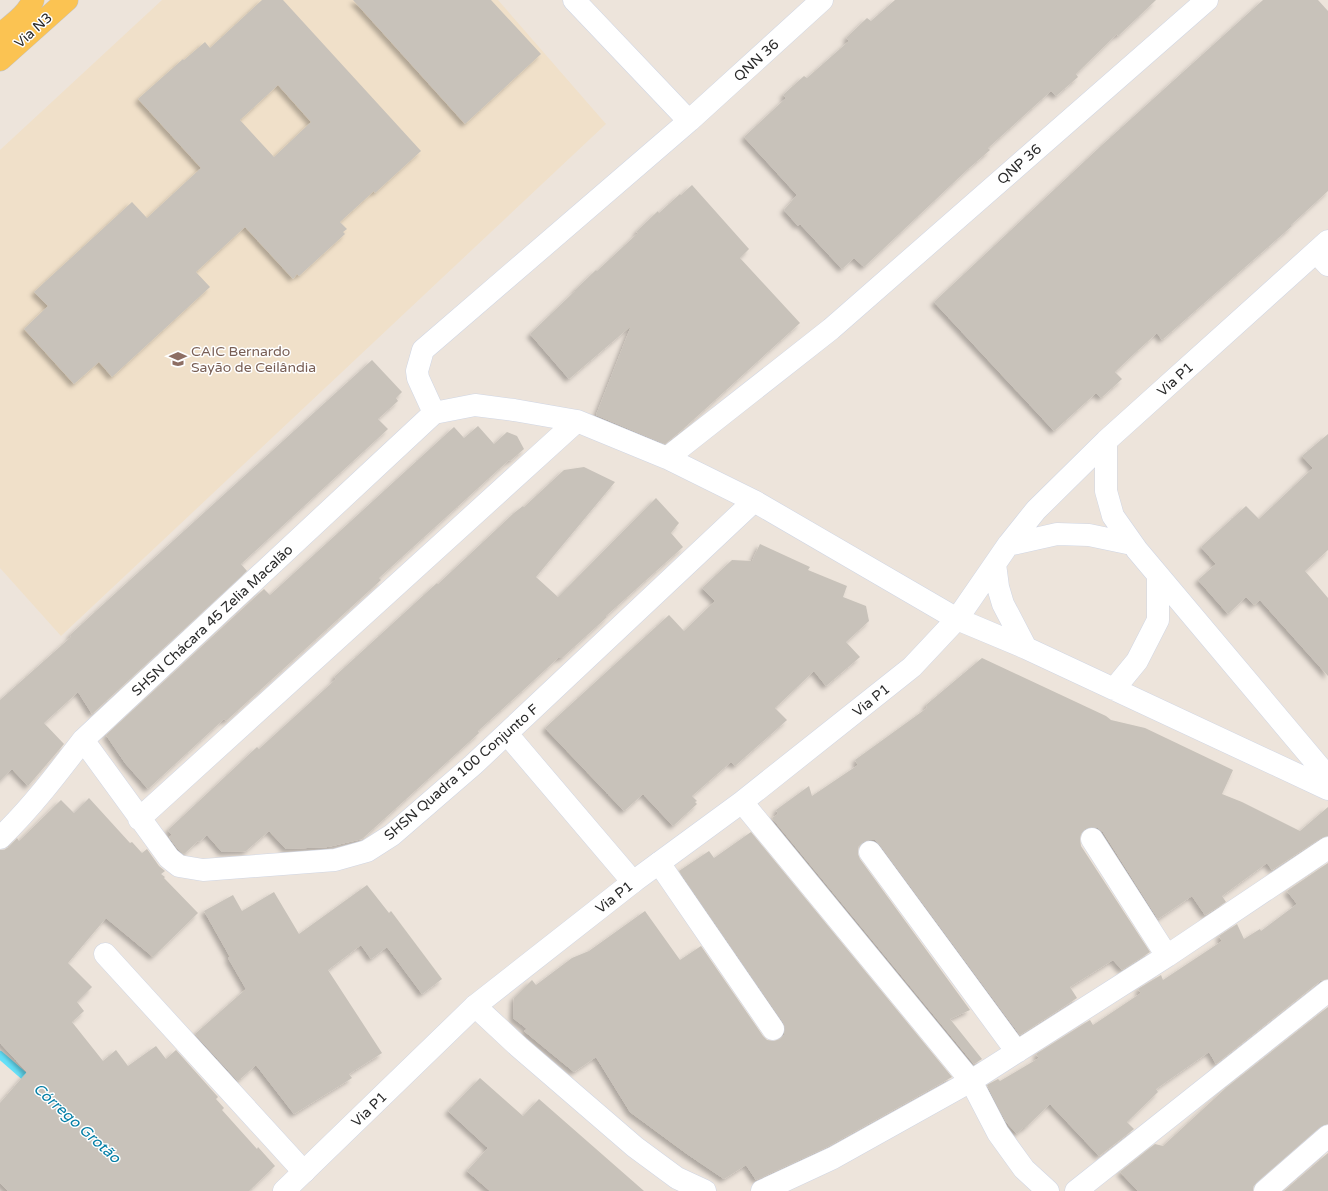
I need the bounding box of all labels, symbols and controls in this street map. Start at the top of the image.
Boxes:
street label: Via N3 [11,9,56,52]
street label: QNN 36 [730,35,783,85]
street label: QNP 36 [994,140,1045,188]
place label: CAIC Bernardo Sayão de Ceilândia [191,343,316,376]
school or university icon: CAIC Bernardo Sayão de Ceilândia [168,349,188,369]
street label: Via P1 [1154,359,1197,400]
street label: SHSN Chácara 45 Zelia Macalão [128,541,296,700]
street label: Via P1 [849,680,893,720]
street label: SHSN Quadra 100 Conjunto F [381,700,542,844]
street label: Via P1 [592,878,636,917]
water label: Córrego Grotão [30,1079,125,1167]
street label: Via P1 [348,1088,391,1130]

